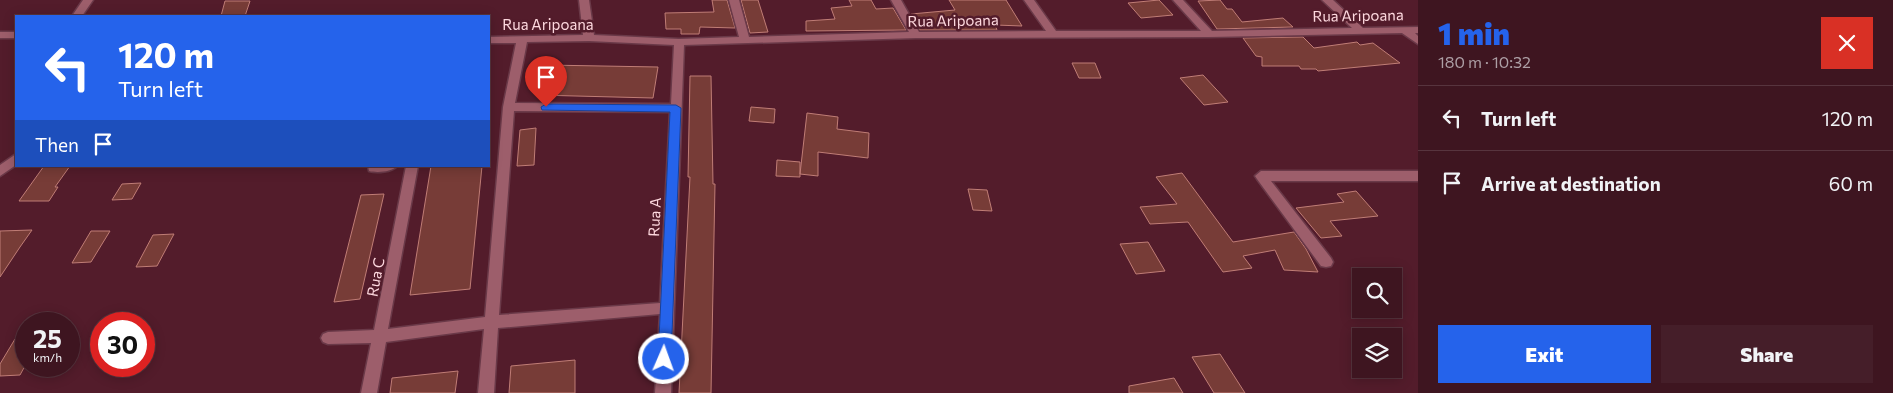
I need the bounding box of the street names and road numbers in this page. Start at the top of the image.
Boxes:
street label: Rua Aripoana [1312,5,1404,25]
street label: Rua Aripoana [907,10,999,30]
street label: Rua Aripoana [502,15,594,33]
street label: Rua A [644,197,664,237]
street label: Rua C [362,256,388,298]

